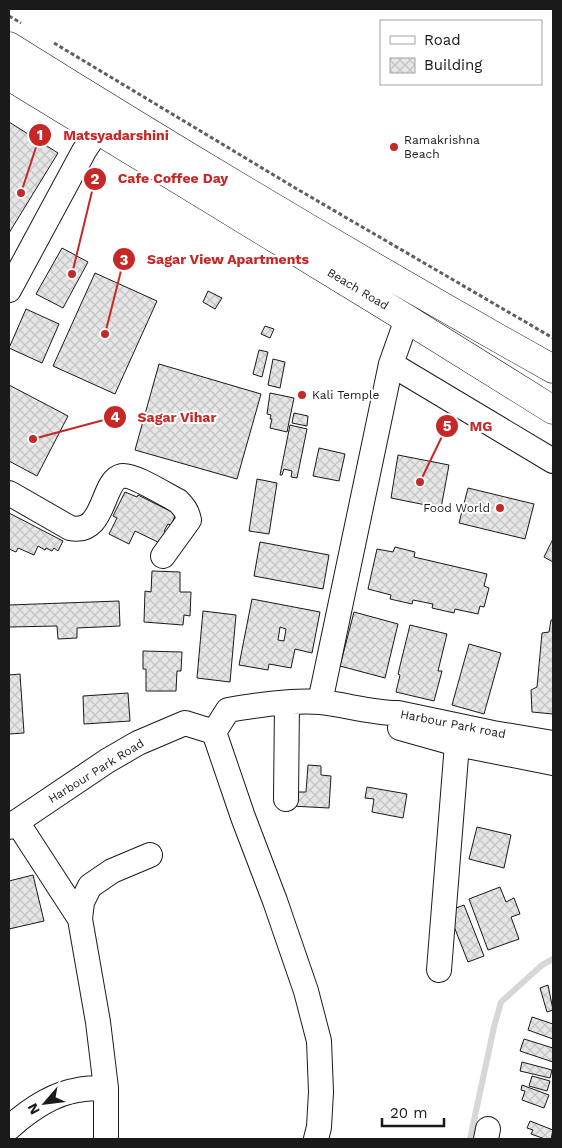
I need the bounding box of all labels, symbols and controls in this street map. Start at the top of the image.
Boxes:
legend [380,20,542,85]
text: Road [424,31,461,49]
text: Building [424,56,482,74]
callout: Matsyadarshini [28,120,178,149]
text: 1 [37,126,43,144]
text: Matsyadarshini [63,127,169,143]
place label: Ramakrishna Beach [404,133,480,161]
marker: Ramakrishna Beach [388,141,400,153]
callout: Cafe Coffee Day [83,164,238,193]
text: 2 [91,170,100,188]
text: Cafe Coffee Day [118,170,228,186]
callout: Sagar View Apartments [112,245,320,274]
text: 3 [120,251,129,269]
text: Sagar View Apartments [147,251,309,267]
street label: Beach Road [325,265,391,313]
place label: Kali Temple [312,388,380,402]
marker: Kali Temple [296,389,308,401]
callout: Sagar Vihar [102,402,227,431]
text: 4 [110,408,120,426]
text: Sagar Vihar [138,409,216,425]
callout: MG [435,411,502,440]
text: 5 [443,417,452,435]
text: MG [470,418,492,434]
place label: Food World [423,501,490,515]
marker: Food World [494,502,506,514]
street label: Harbour Park road [399,707,507,741]
street label: Harbour Park Road [46,736,146,806]
north arrow [20,1078,70,1128]
scale bar [382,1096,444,1128]
text: N [24,1101,43,1117]
text: 20 m [390,1104,428,1122]

